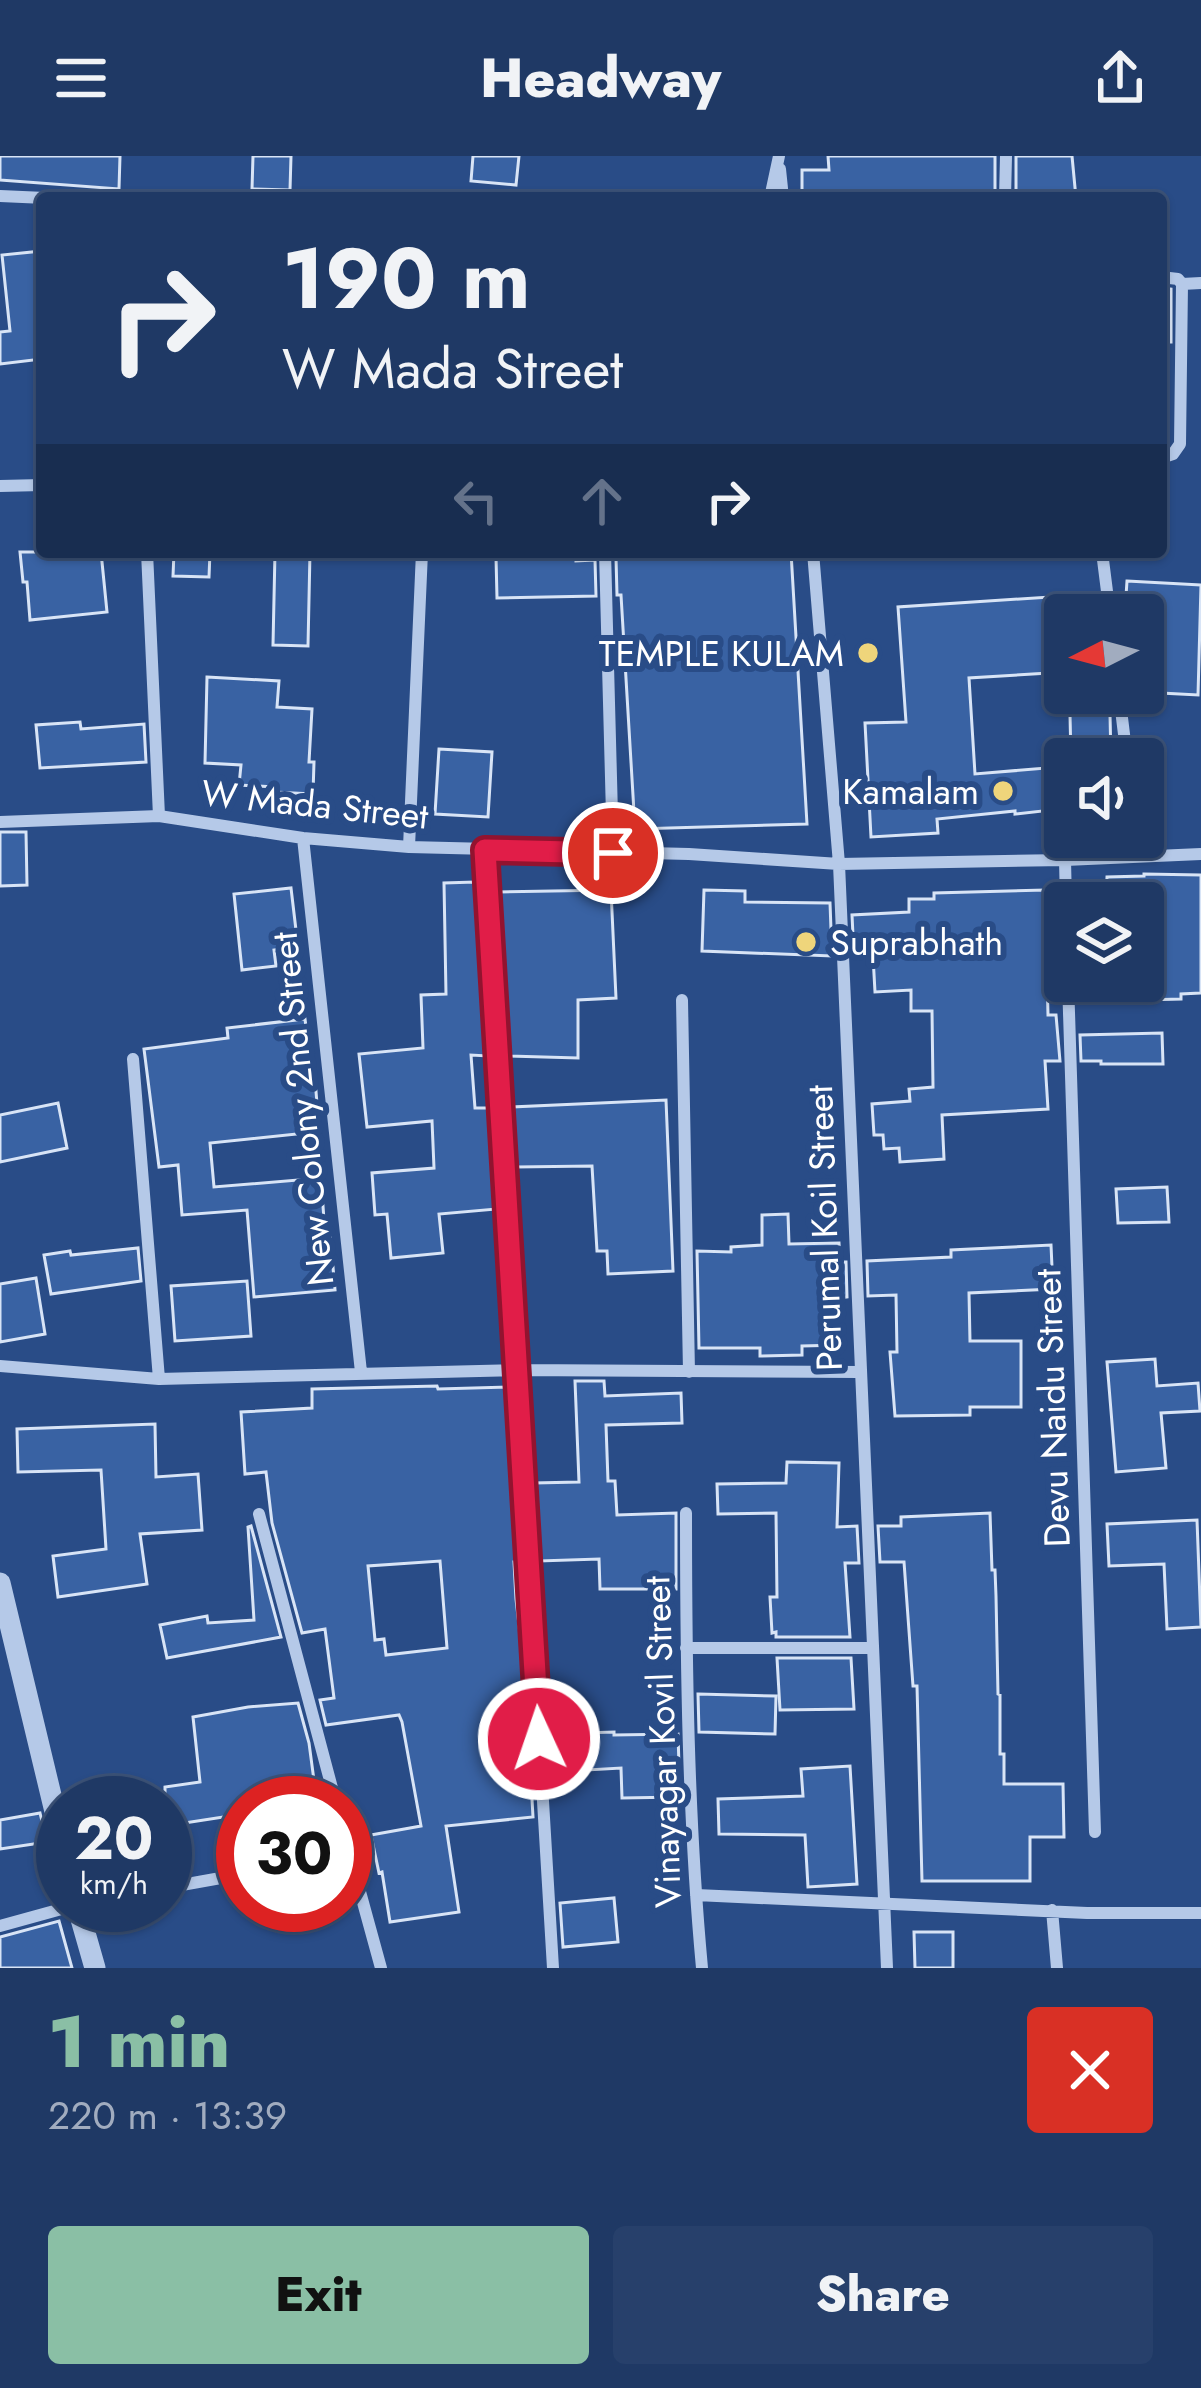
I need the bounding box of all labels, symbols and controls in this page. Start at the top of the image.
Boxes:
text: Headway [480,39,721,117]
icon: menu [48,45,114,111]
icon: share [1087,45,1153,111]
text: 190 m [282,218,531,340]
icon: right [84,240,240,396]
text: W Mada Street [282,330,623,408]
icon: left [443,468,509,534]
icon: ahead [569,468,635,534]
icon: right [695,468,761,534]
north arrow [1044,594,1164,714]
map controls [1044,594,1164,1002]
place label: TEMPLE KULAM [599,627,844,679]
marker: TEMPLE KULAM [855,640,881,666]
button: sound [1044,738,1164,858]
place label: Kamalam [842,765,979,817]
street label: W Mada Street [199,766,431,842]
marker: Kamalam [990,778,1016,804]
pin [562,802,664,904]
icon: arrive [580,820,646,886]
button: layers [1044,882,1164,1002]
place label: Suprabhath [830,916,1003,968]
street label: New Colony 2nd Street [258,929,346,1288]
marker: Suprabhath [793,929,819,955]
street label: Perumal Koil Street [793,1084,855,1372]
street label: Devu Naidu Street [1021,1267,1083,1548]
street label: Vinayagar Kovil Street [630,1575,694,1909]
position arrow [476,1676,602,1802]
speed limit sign: 30 [216,1776,372,1932]
text: 20 [74,1795,154,1882]
text: km/h [80,1862,148,1905]
text: 1 min [48,1990,230,2094]
button: close [1027,2007,1153,2133]
text: 220 m · 13:39 [48,2087,287,2144]
button: Exit [48,2226,589,2364]
button: Share [613,2226,1153,2364]

